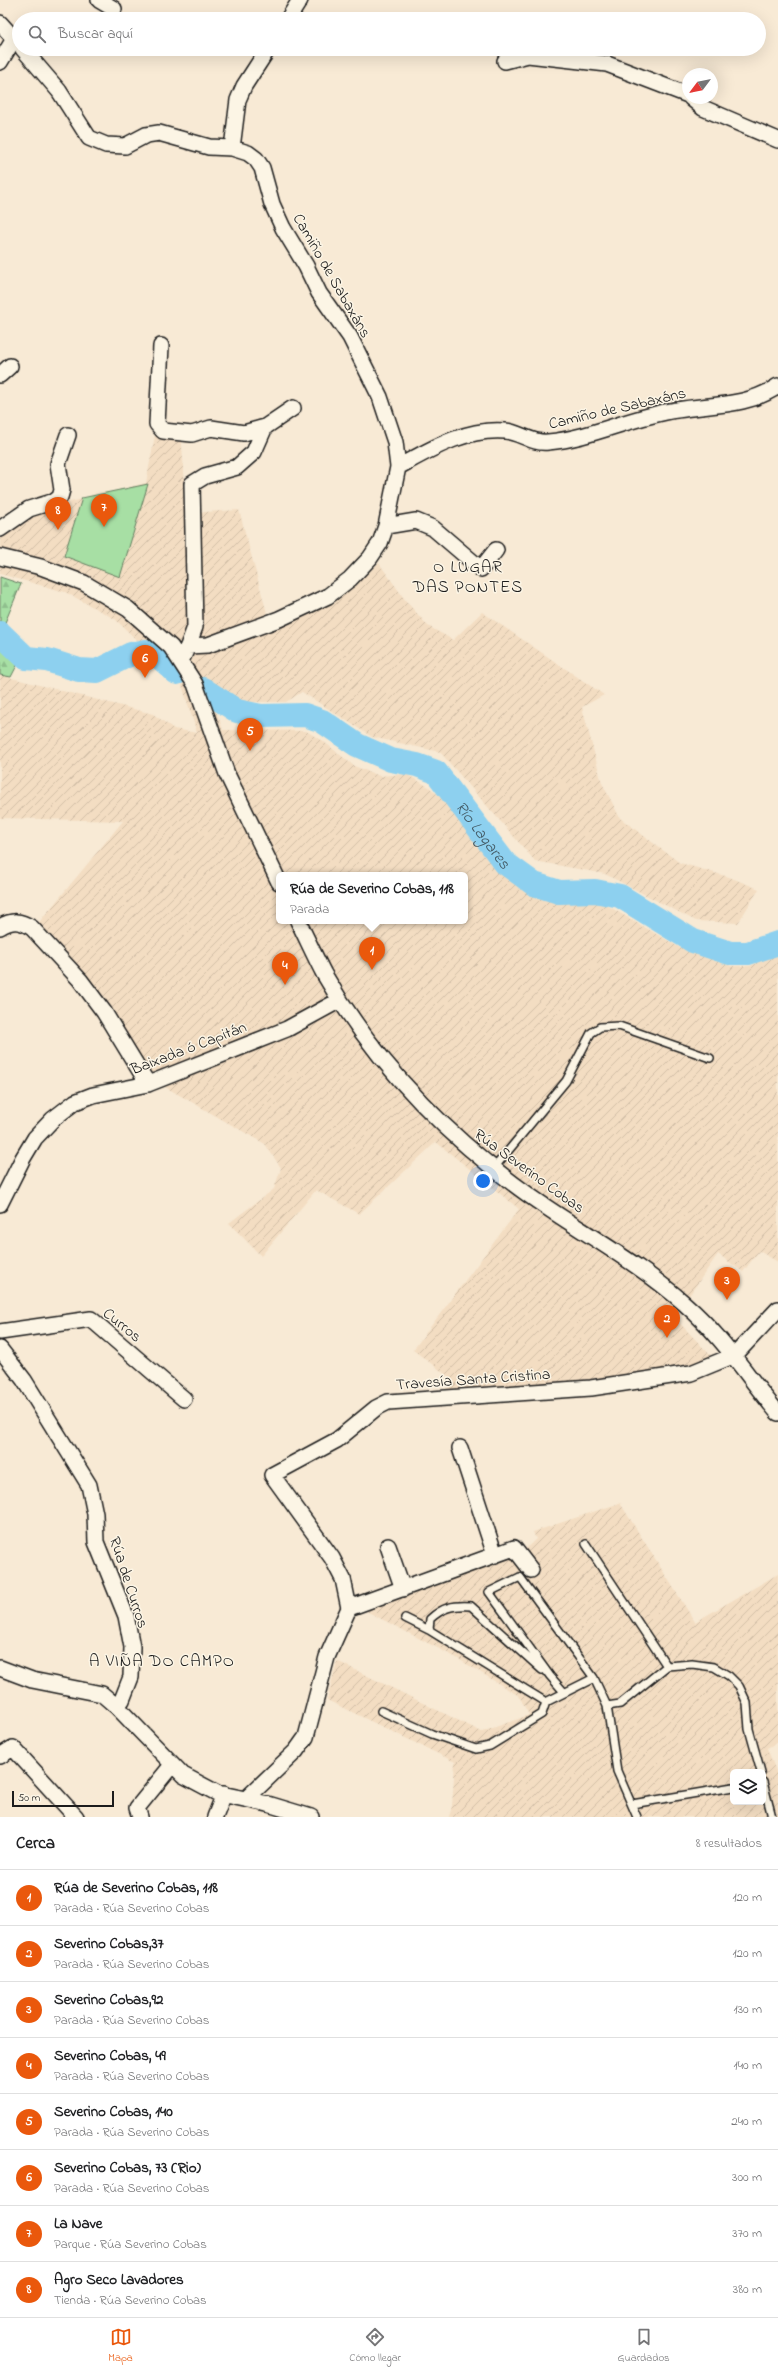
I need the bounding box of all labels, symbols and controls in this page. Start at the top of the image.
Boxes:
search box [12,12,766,56]
icon: search [26,23,48,45]
text: Buscar aquí [58,23,133,45]
north arrow [682,68,718,104]
street label: Camiño de Sabaxáns [286,209,377,343]
street label: Camiño de Sabaxáns [546,381,689,436]
pin: 7 [91,494,117,527]
pin: 8 [45,497,71,530]
district label: O LUGAR DAS PONTES [412,555,523,600]
pin: 6 [132,645,158,678]
pin: 5 [237,718,263,751]
water label: Río Lagares [448,796,516,875]
popup [276,872,468,924]
text: Rúa de Severino Cobas, 118 [290,878,454,900]
text: Parada [290,900,329,919]
pin: 1 [359,937,385,970]
pin: 4 [272,952,298,985]
street label: Baixada ó Capitán [126,1016,250,1082]
street label: Rúa Severino Cobas [468,1123,589,1220]
your location [473,1171,493,1191]
pin: 3 [714,1267,740,1300]
street label: Curros [97,1302,146,1349]
pin: 2 [654,1305,680,1338]
street label: Travesía Santa Cristina [395,1363,551,1397]
street label: Rúa de Curros [102,1534,154,1632]
district label: A VIÑA DO CAMPO [89,1649,235,1674]
map controls [730,1769,766,1805]
button: layers [730,1769,766,1805]
scale bar [12,1789,114,1808]
text: 50 m [18,1790,40,1806]
text: Cerca [16,1831,55,1856]
text: 8 resultados [696,1834,762,1853]
text: Rúa de Severino Cobas, 118 [54,1877,218,1899]
text: 1 [27,1888,31,1907]
text: 120 m [732,1888,762,1907]
text: Parada · Rúa Severino Cobas [54,1899,209,1918]
text: Severino Cobas,37 [54,1933,164,1955]
text: 2 [26,1944,32,1963]
text: 120 m [732,1944,762,1963]
text: Parada · Rúa Severino Cobas [54,1955,209,1974]
text: Severino Cobas,92 [54,1989,163,2011]
text: 3 [26,2000,32,2019]
text: 130 m [734,2000,762,2019]
text: Parada · Rúa Severino Cobas [54,2011,209,2030]
text: Severino Cobas, 49 [54,2045,166,2067]
text: 4 [26,2056,32,2075]
text: 140 m [734,2056,762,2075]
text: Parada · Rúa Severino Cobas [54,2067,209,2086]
text: Severino Cobas, 140 [54,2101,173,2123]
text: 5 [25,2112,33,2131]
text: 240 m [731,2112,762,2131]
text: Parada · Rúa Severino Cobas [54,2123,209,2142]
text: Severino Cobas, 73 (Rio) [54,2157,201,2179]
text: 6 [26,2168,32,2187]
text: 300 m [732,2168,762,2187]
text: Parada · Rúa Severino Cobas [54,2179,209,2198]
text: La Nave [54,2213,103,2235]
text: 7 [26,2224,32,2243]
text: 370 m [732,2224,762,2243]
text: Parque · Rúa Severino Cobas [54,2235,207,2254]
text: Agro Seco Lavadores [54,2269,184,2291]
text: 8 [27,2280,31,2299]
text: 380 m [733,2280,762,2299]
text: Tienda · Rúa Severino Cobas [54,2291,207,2310]
tab: Mapa [108,2326,133,2366]
tab: Cómo llegar [349,2326,401,2366]
tab: Guardados [618,2326,670,2366]

